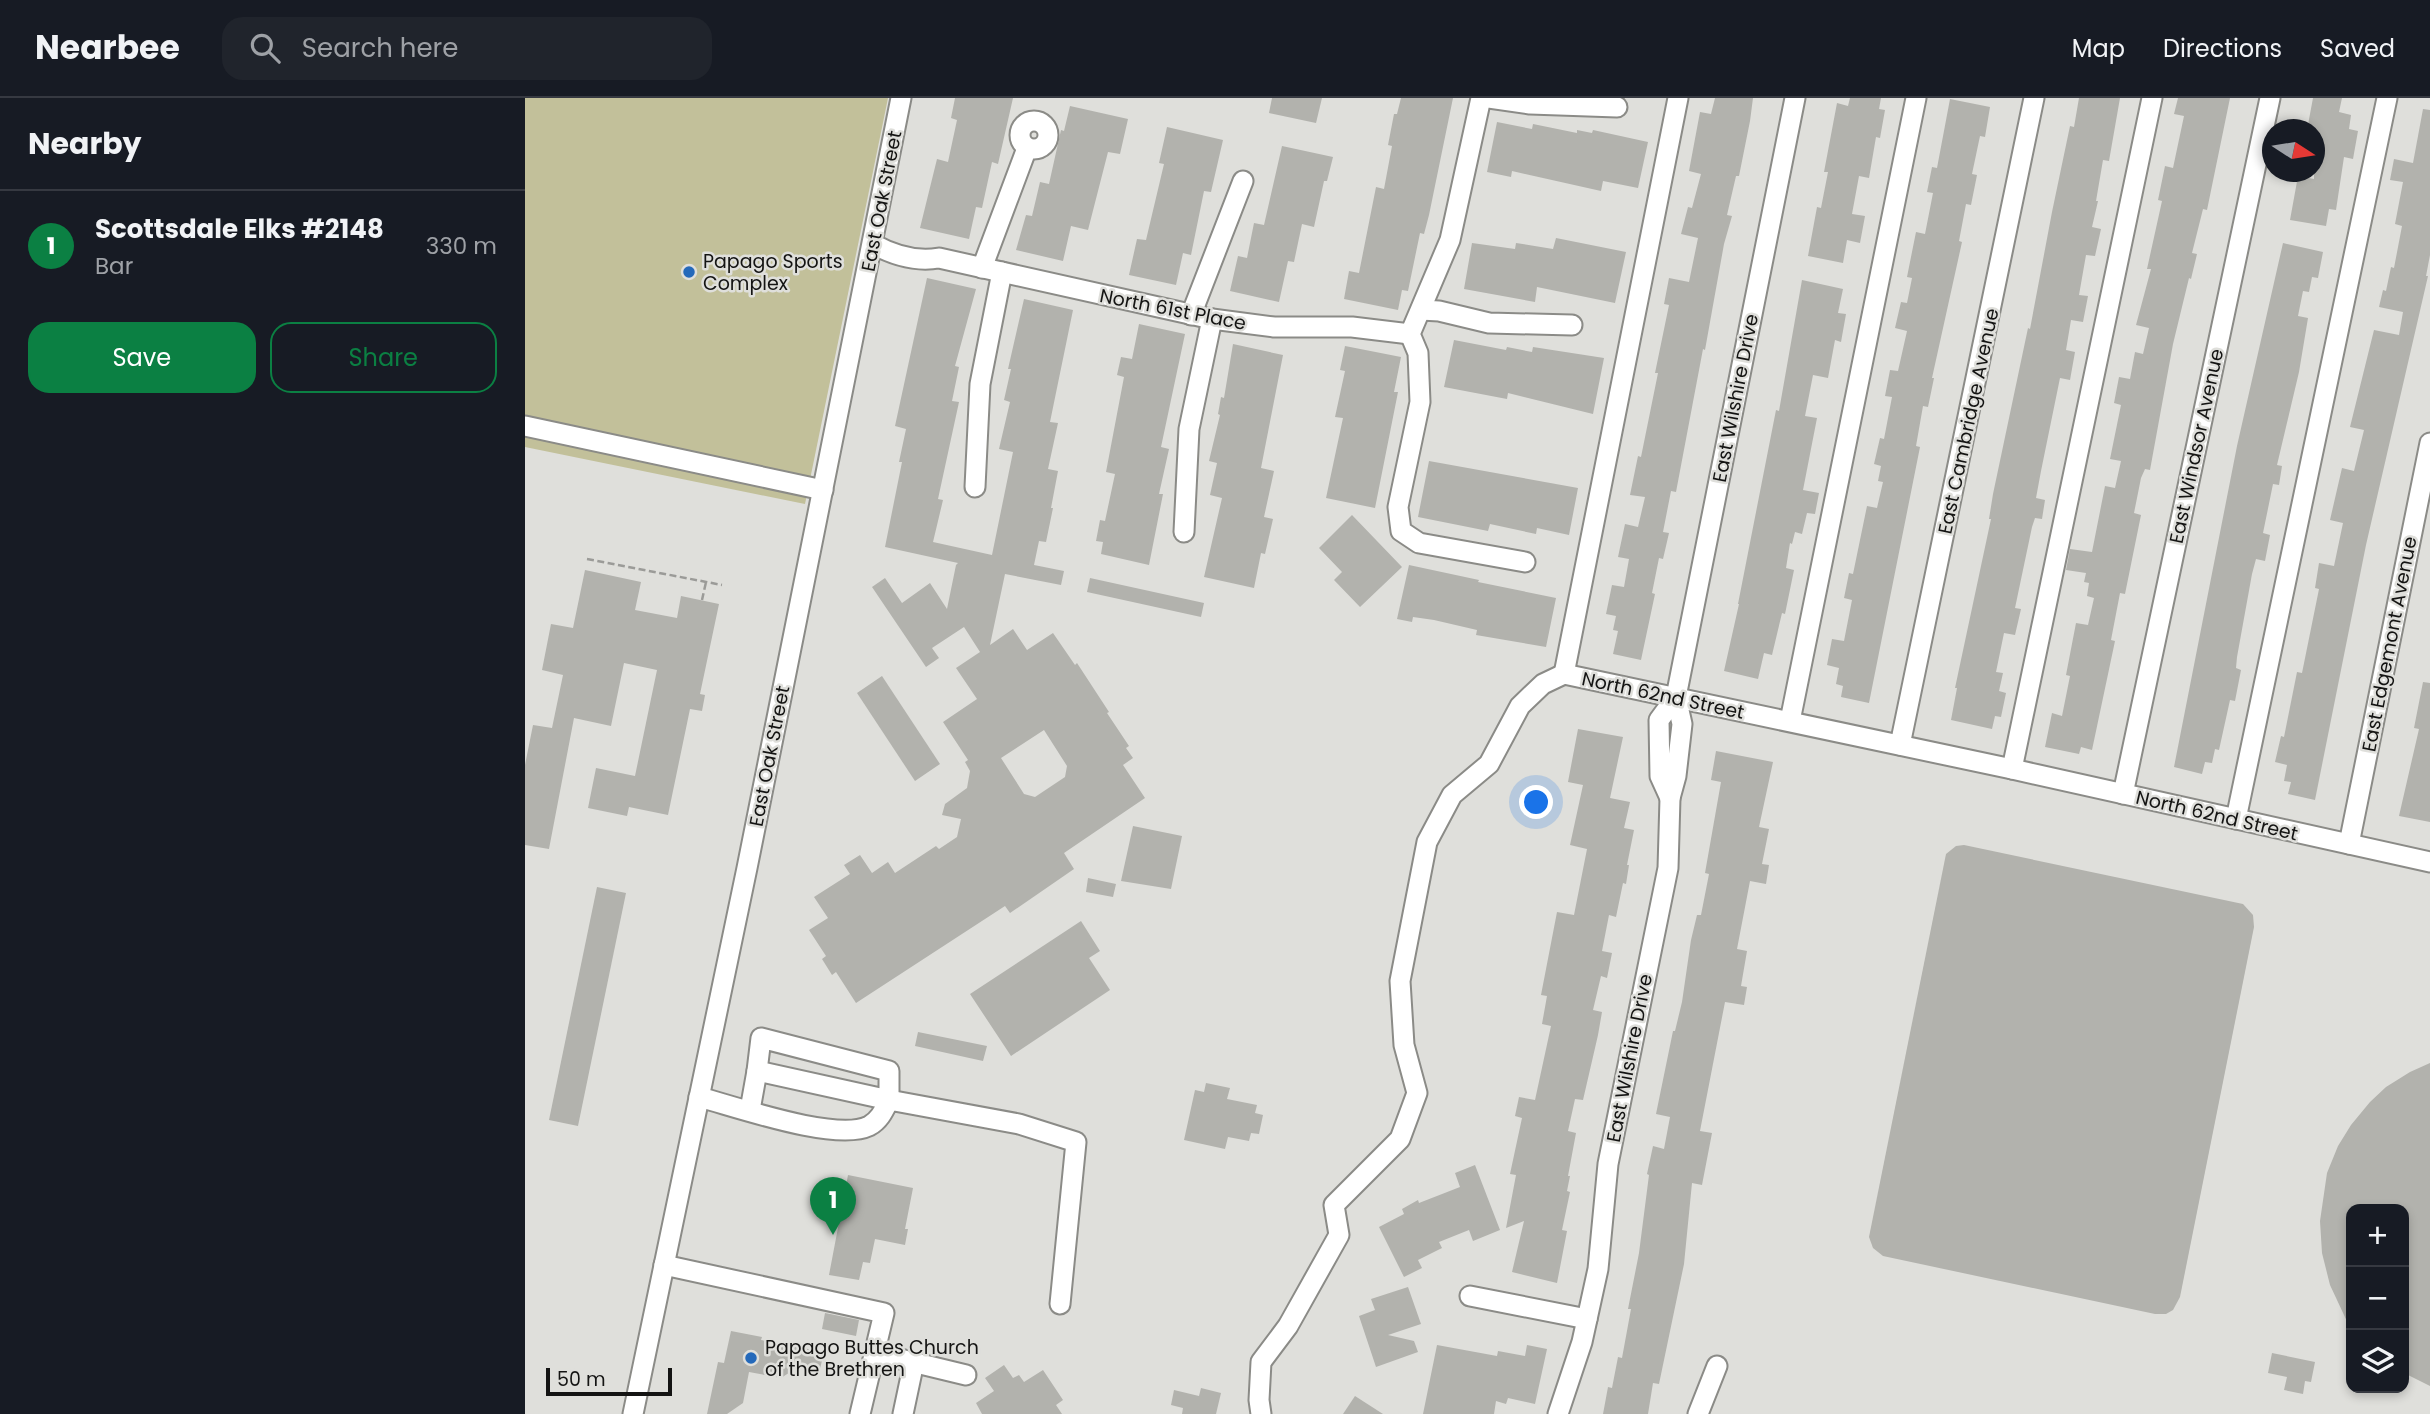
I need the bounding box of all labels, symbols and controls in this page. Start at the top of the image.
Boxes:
search box [222,17,712,80]
text: Nearbee [35,24,180,71]
icon: search [246,29,284,67]
text: Search here [302,30,458,66]
text: Map [2072,32,2125,65]
text: Directions [2163,32,2282,65]
text: Saved [2320,32,2395,65]
north arrow [2262,119,2325,182]
text: Nearby [28,122,142,165]
street label: East Oak Street [855,128,908,274]
text: Scottsdale Elks #2148 [95,211,384,247]
text: 1 [47,230,55,262]
text: 330 m [426,230,497,262]
place label: Papago Sports Complex [703,248,843,297]
text: Bar [95,250,133,282]
marker: Papago Sports Complex [681,264,697,280]
street label: North 61st Place [1097,282,1248,337]
street label: East Cambridge Avenue [1931,306,2006,536]
street label: East Wilshire Drive [1706,312,1765,484]
button: Save [28,322,256,393]
button: Share [270,322,497,393]
street label: East Windsor Avenue [2163,346,2230,546]
street label: East Edgemont Avenue [2355,534,2424,754]
street label: North 62nd Street [1579,665,1747,726]
street label: East Oak Street [743,683,796,829]
street label: North 62nd Street [2133,784,2301,847]
your location [1519,785,1553,819]
street label: East Wilshire Drive [1600,972,1659,1144]
pin: 1 [810,1177,856,1235]
map controls [2346,1204,2409,1393]
button: + [2346,1204,2409,1267]
button: − [2346,1267,2409,1330]
button: layers [2346,1330,2409,1393]
place label: Papago Buttes Church of the Brethren [765,1334,979,1383]
marker: Papago Buttes Church of the Brethren [743,1350,759,1366]
scale bar [546,1365,672,1397]
text: 50 m [557,1366,606,1393]

